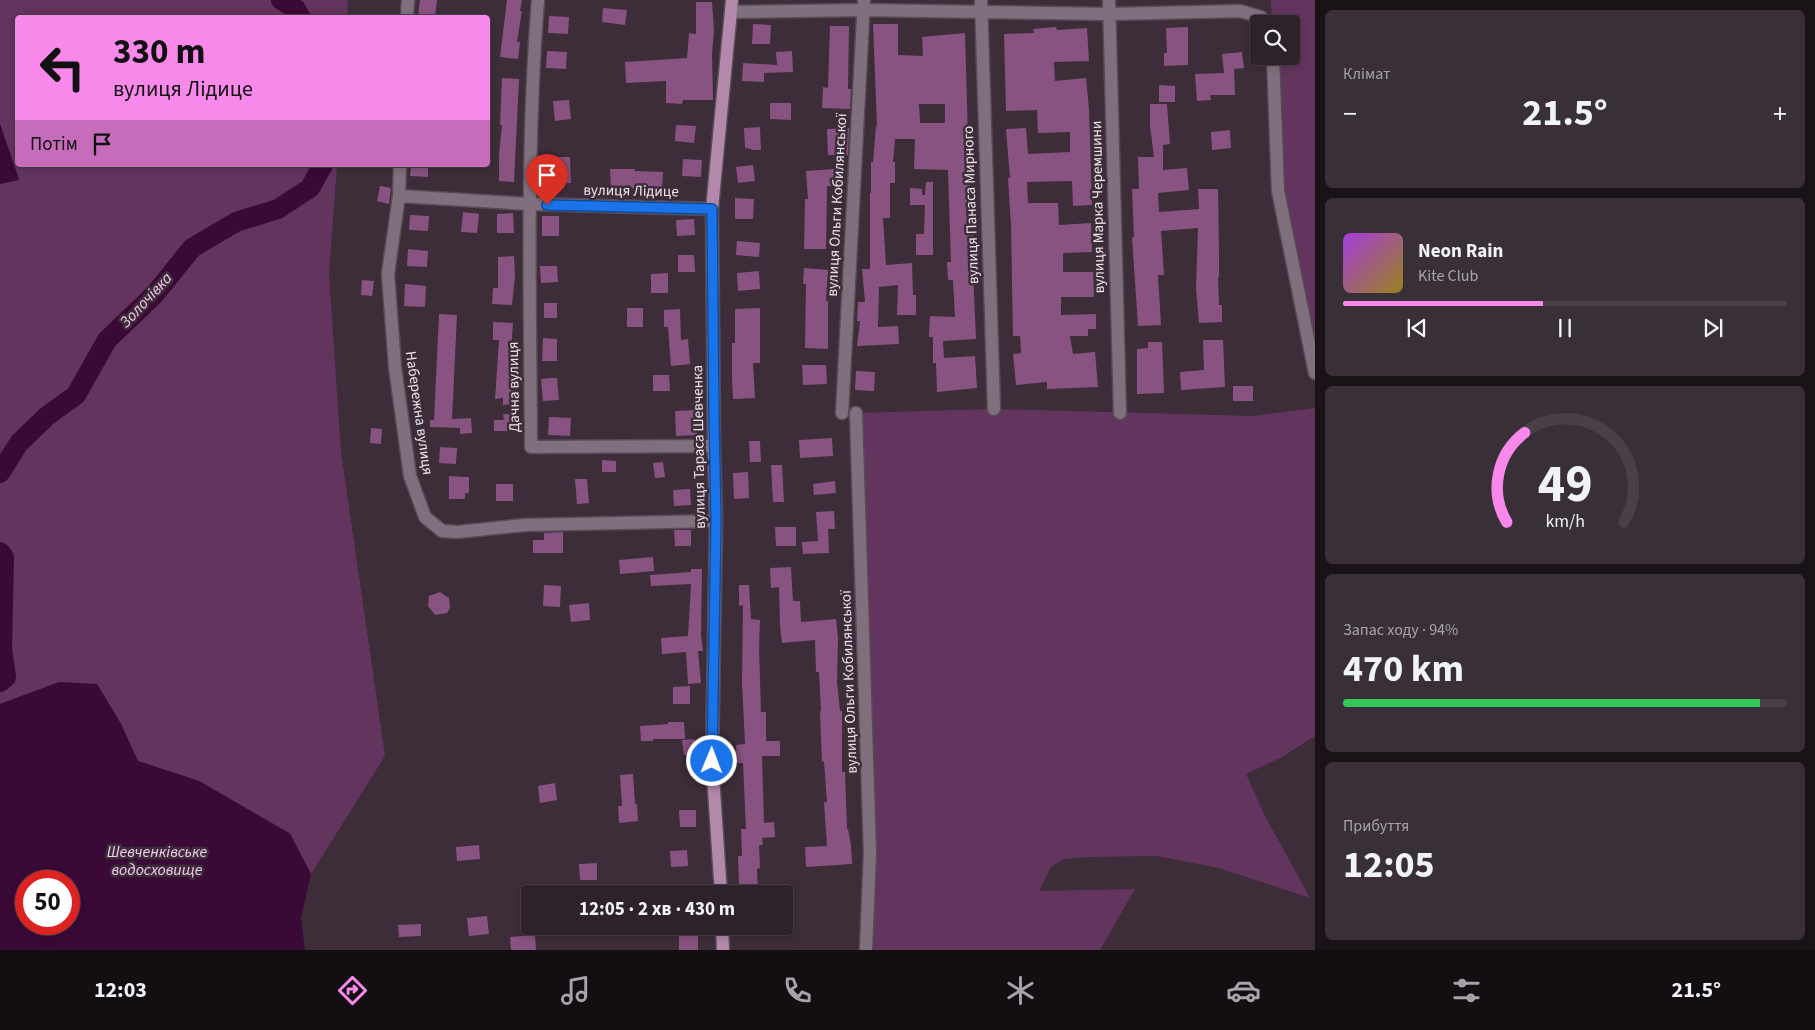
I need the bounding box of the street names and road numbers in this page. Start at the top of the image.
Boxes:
street label: вулиця Ольги Кобилянської [822,112,852,297]
street label: вулиця Марка Черемшини [1086,120,1110,294]
street label: вулиця Панаса Мирного [958,125,984,285]
street label: вулиця Лідице [583,180,679,202]
street label: Дачна вулиця [503,341,525,433]
street label: Набережна вулиця [400,350,438,476]
street label: вулиця Тараса Шевченка [687,365,711,529]
street label: вулиця Ольги Кобилянської [835,589,863,774]

